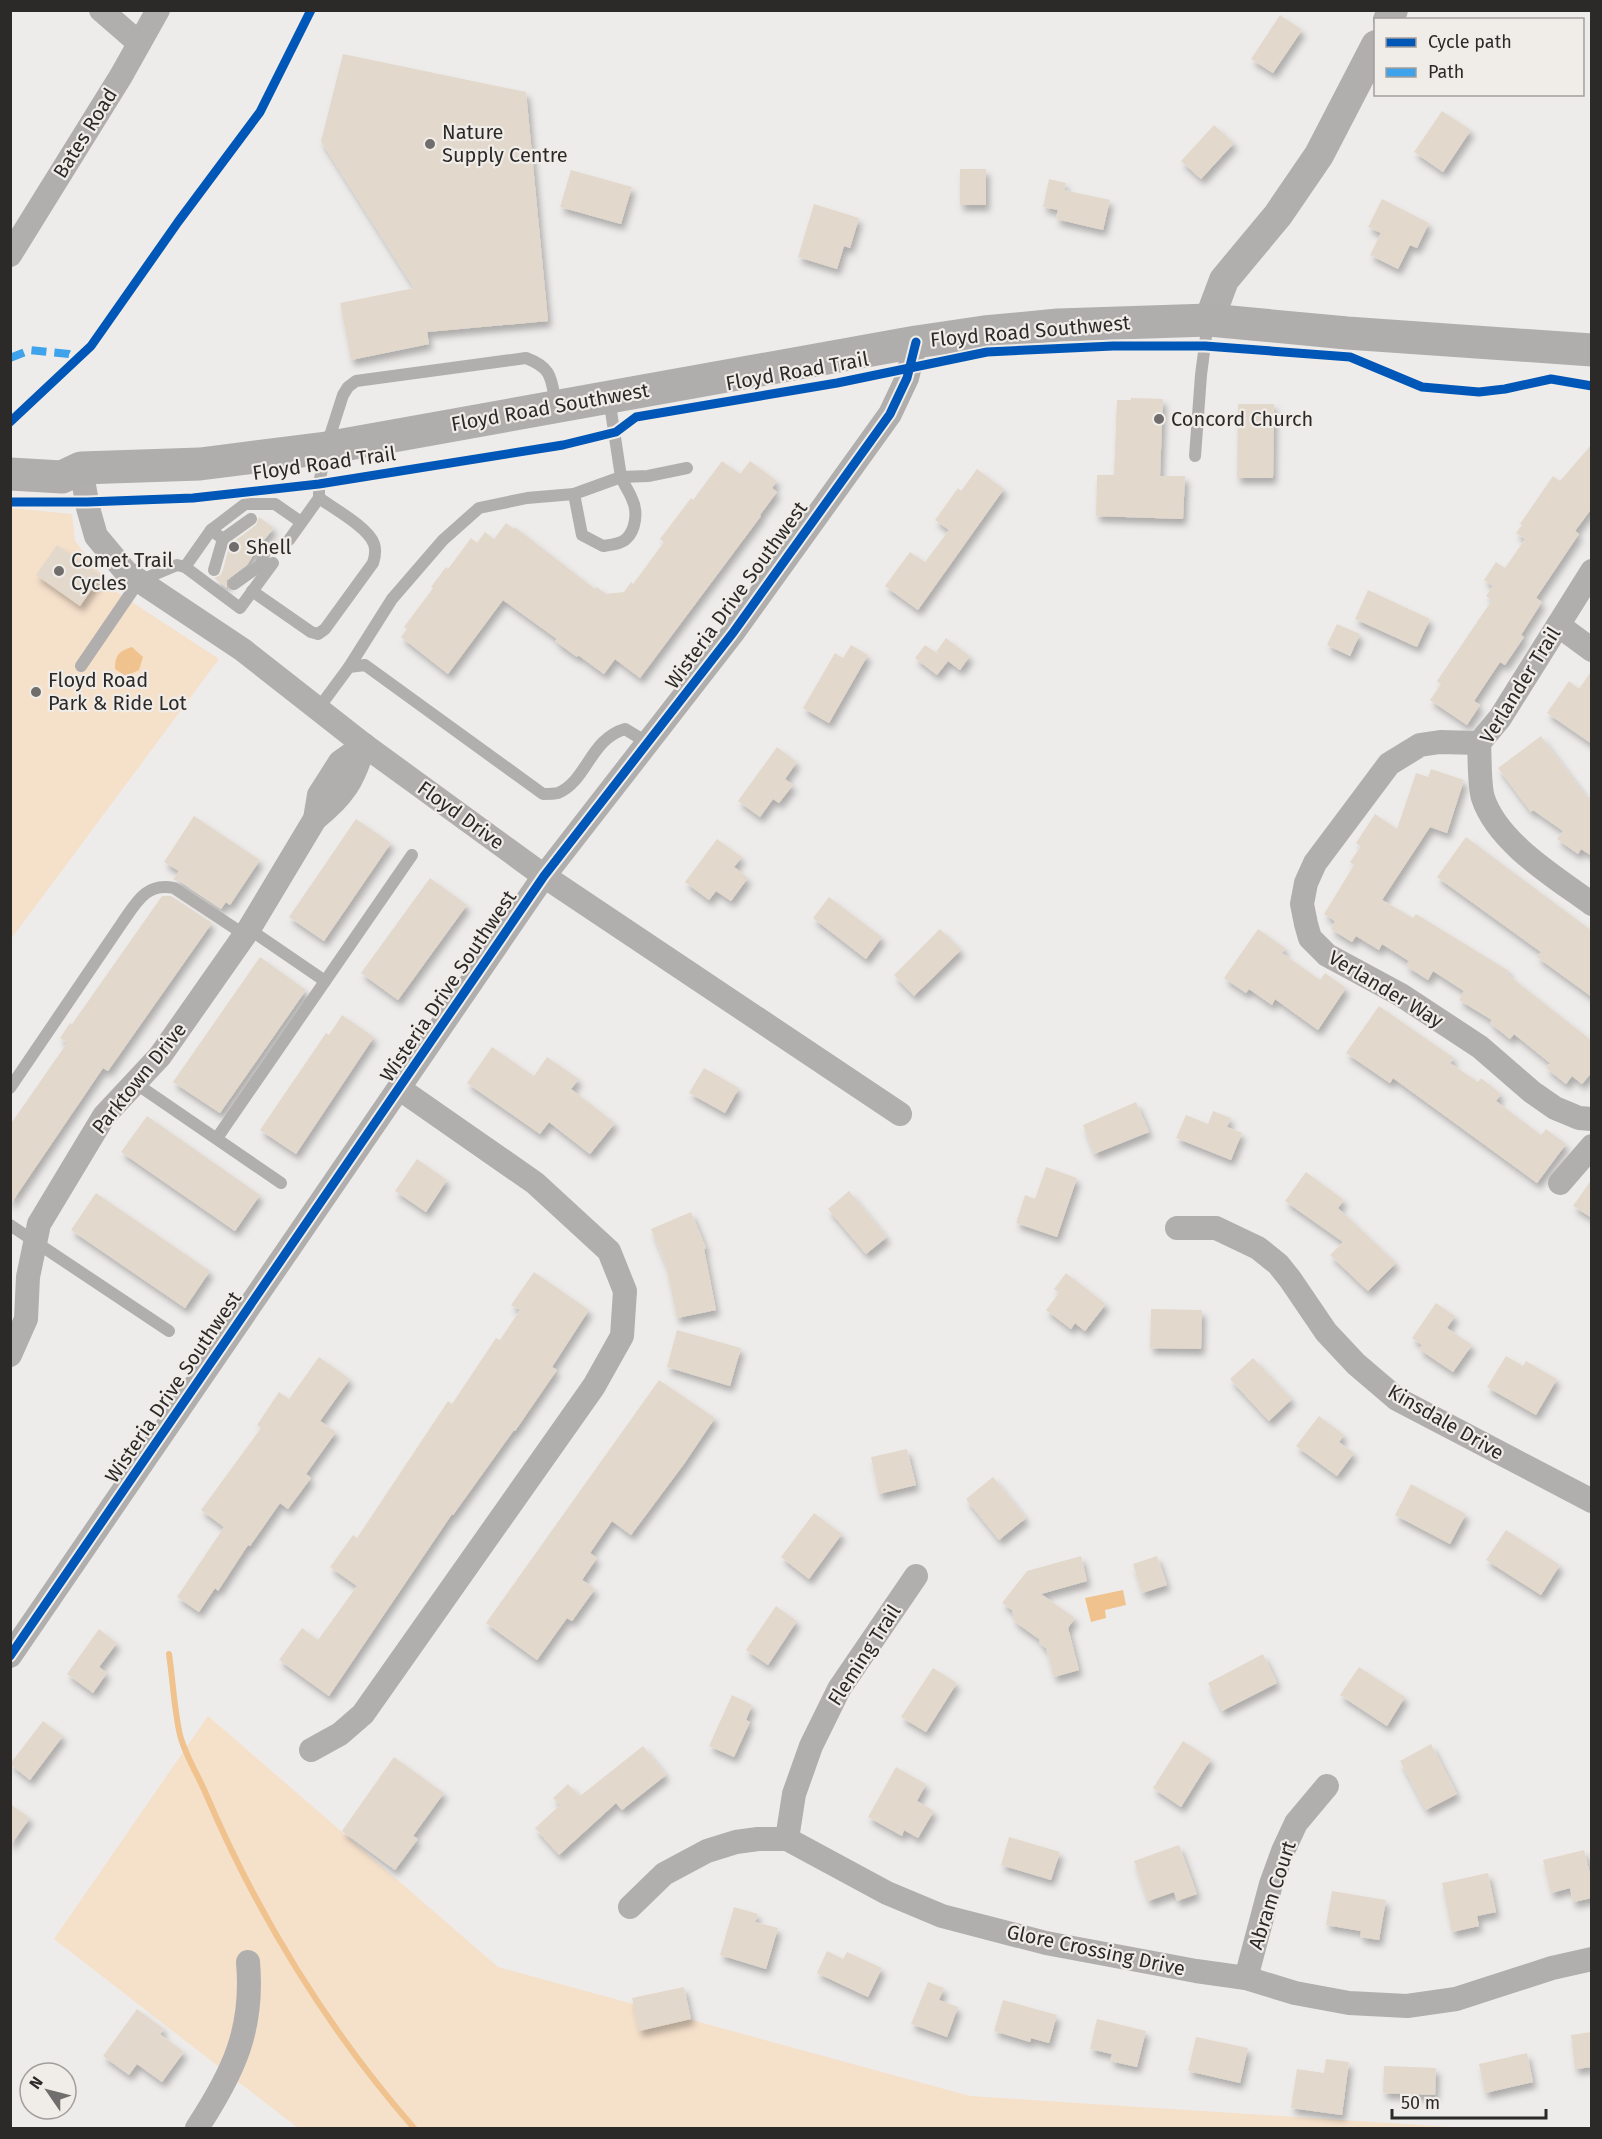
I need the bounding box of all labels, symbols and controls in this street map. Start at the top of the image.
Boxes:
legend [1374,18,1584,96]
text: Cycle path [1428,31,1512,53]
text: Path [1428,61,1464,83]
street label: Bates Road [48,84,122,182]
place label: Nature Supply Centre [442,120,568,167]
marker: Nature Supply Centre [423,137,437,151]
street label: Floyd Road Southwest [929,310,1132,352]
street label: Floyd Road Trail [724,347,870,395]
street label: Floyd Road Southwest [449,378,652,436]
place label: Concord Church [1171,407,1313,431]
marker: Concord Church [1152,412,1166,426]
street label: Floyd Road Trail [251,441,397,485]
street label: Wisteria Drive Southwest [660,496,813,693]
place label: Shell [246,535,291,559]
marker: Shell [227,540,241,554]
place label: Comet Trail Cycles [71,548,173,595]
marker: Comet Trail Cycles [52,564,66,578]
street label: Verlander Trail [1475,622,1565,748]
place label: Floyd Road Park & Ride Lot [48,668,188,715]
marker: Floyd Road Park & Ride Lot [29,685,43,699]
street label: Floyd Drive [413,776,509,854]
street label: Wisteria Drive Southwest [375,885,522,1086]
street label: Verlander Way [1324,945,1448,1033]
street label: Parktown Drive [87,1018,191,1138]
street label: Wisteria Drive Southwest [100,1286,247,1487]
street label: Kinsdale Drive [1384,1379,1508,1465]
street label: Fleming Trail [822,1600,906,1710]
street label: Abram Court [1243,1837,1301,1952]
street label: Glore Crossing Drive [1005,1919,1187,1981]
north arrow [18,2061,78,2121]
text: N [25,2073,47,2092]
scale bar [1392,2082,1546,2120]
text: 50 m [1401,2092,1440,2114]

